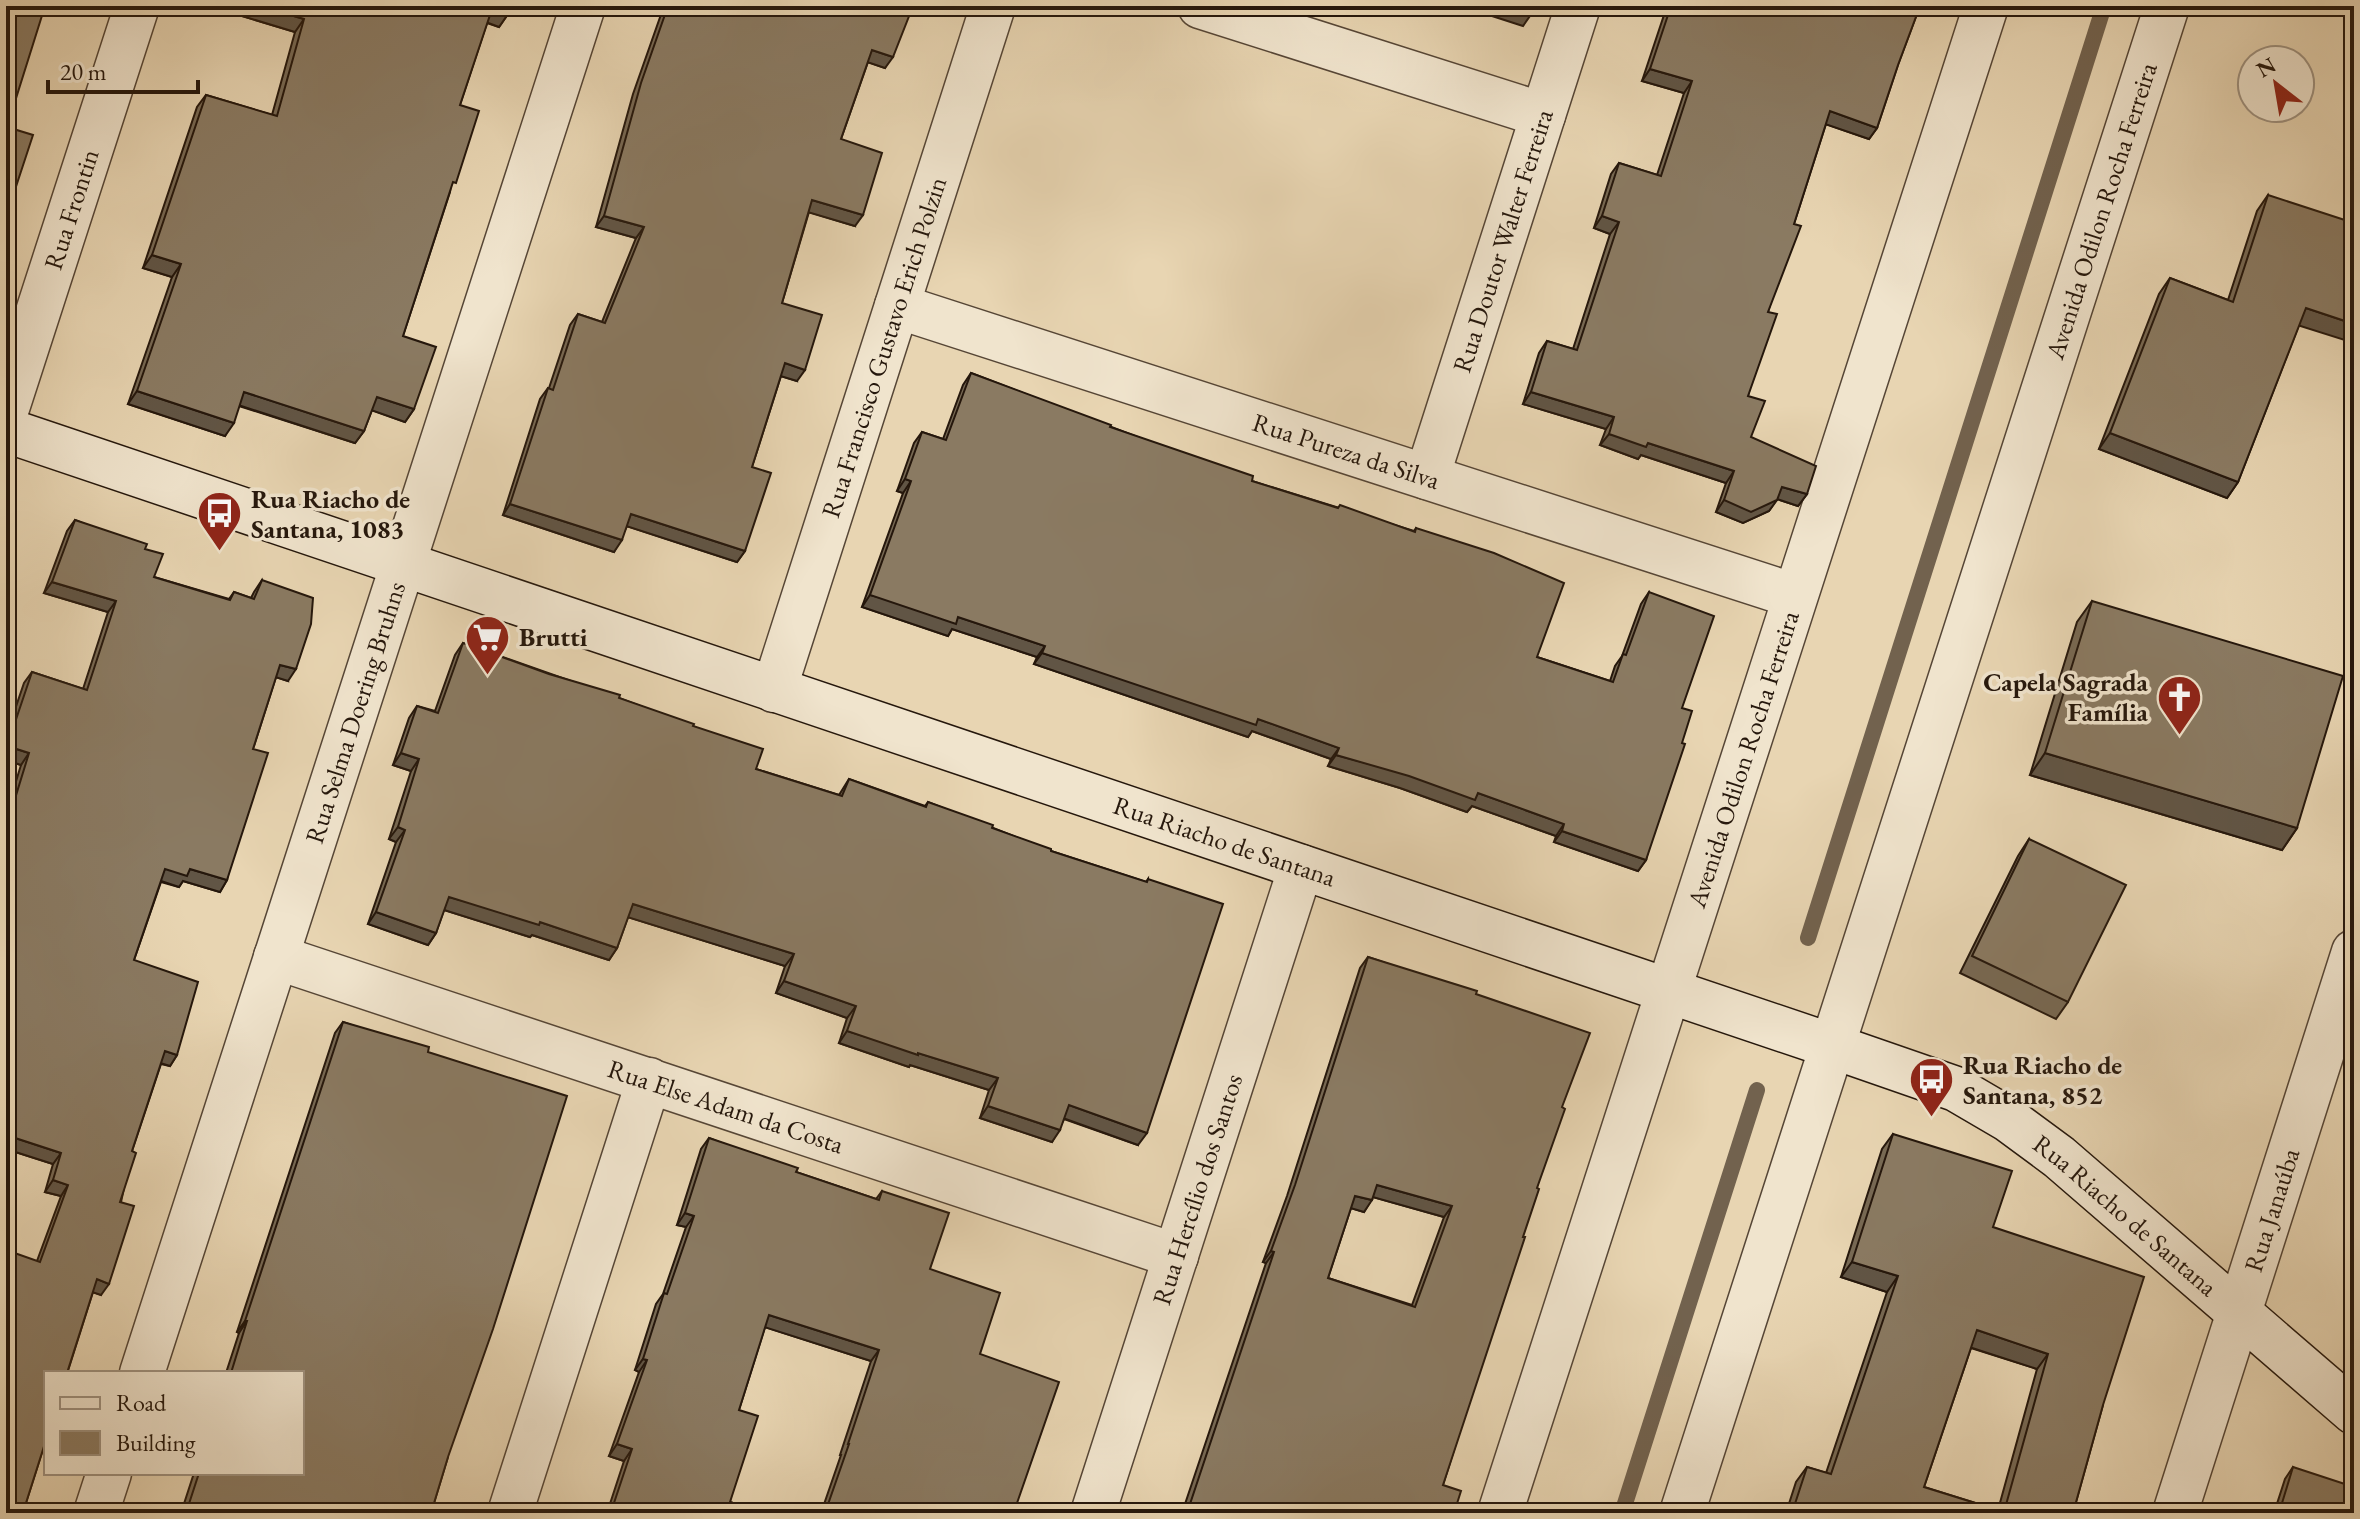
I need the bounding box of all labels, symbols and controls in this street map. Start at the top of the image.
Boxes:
scale bar [48,44,198,94]
north arrow [2236,44,2316,124]
text: N [2251,50,2281,84]
text: 20 m [60,56,107,87]
street label: Avenida Odilon Rocha Ferreira [2037,57,2165,364]
street label: Rua Doutor Walter Ferreira [1445,104,1561,377]
street label: Rua Frontin [36,144,107,274]
street label: Rua Francisco Gustavo Erich Polzin [813,172,954,522]
street label: Rua Pureza da Silva [1248,405,1445,497]
place label: Rua Riacho de Santana, 1083 [251,482,410,546]
bus stop icon: Rua Riacho de Santana, 1083 [196,490,244,553]
street label: Rua Selma Doering Bruhns [297,577,413,848]
street label: Avenida Odilon Rocha Ferreira [1679,606,1807,913]
supermarket icon: Brutti [464,613,512,676]
place label: Brutti [519,620,588,654]
place label: Capela Sagrada Família [1983,665,2149,729]
church icon: Capela Sagrada Família [2155,673,2203,736]
street label: Rua Riacho de Santana [1109,788,1341,895]
place label: Rua Riacho de Santana, 852 [1963,1048,2122,1112]
street label: Rua Else Adam da Costa [604,1051,849,1162]
bus stop icon: Rua Riacho de Santana, 852 [1908,1056,1956,1119]
street label: Rua Hercílio dos Santos [1144,1070,1250,1309]
street label: Rua Riacho de Santana [2026,1127,2225,1304]
street label: Rua Janaúba [2236,1143,2308,1276]
legend [44,1371,304,1475]
text: Road [116,1387,167,1418]
text: Building [116,1427,196,1458]

